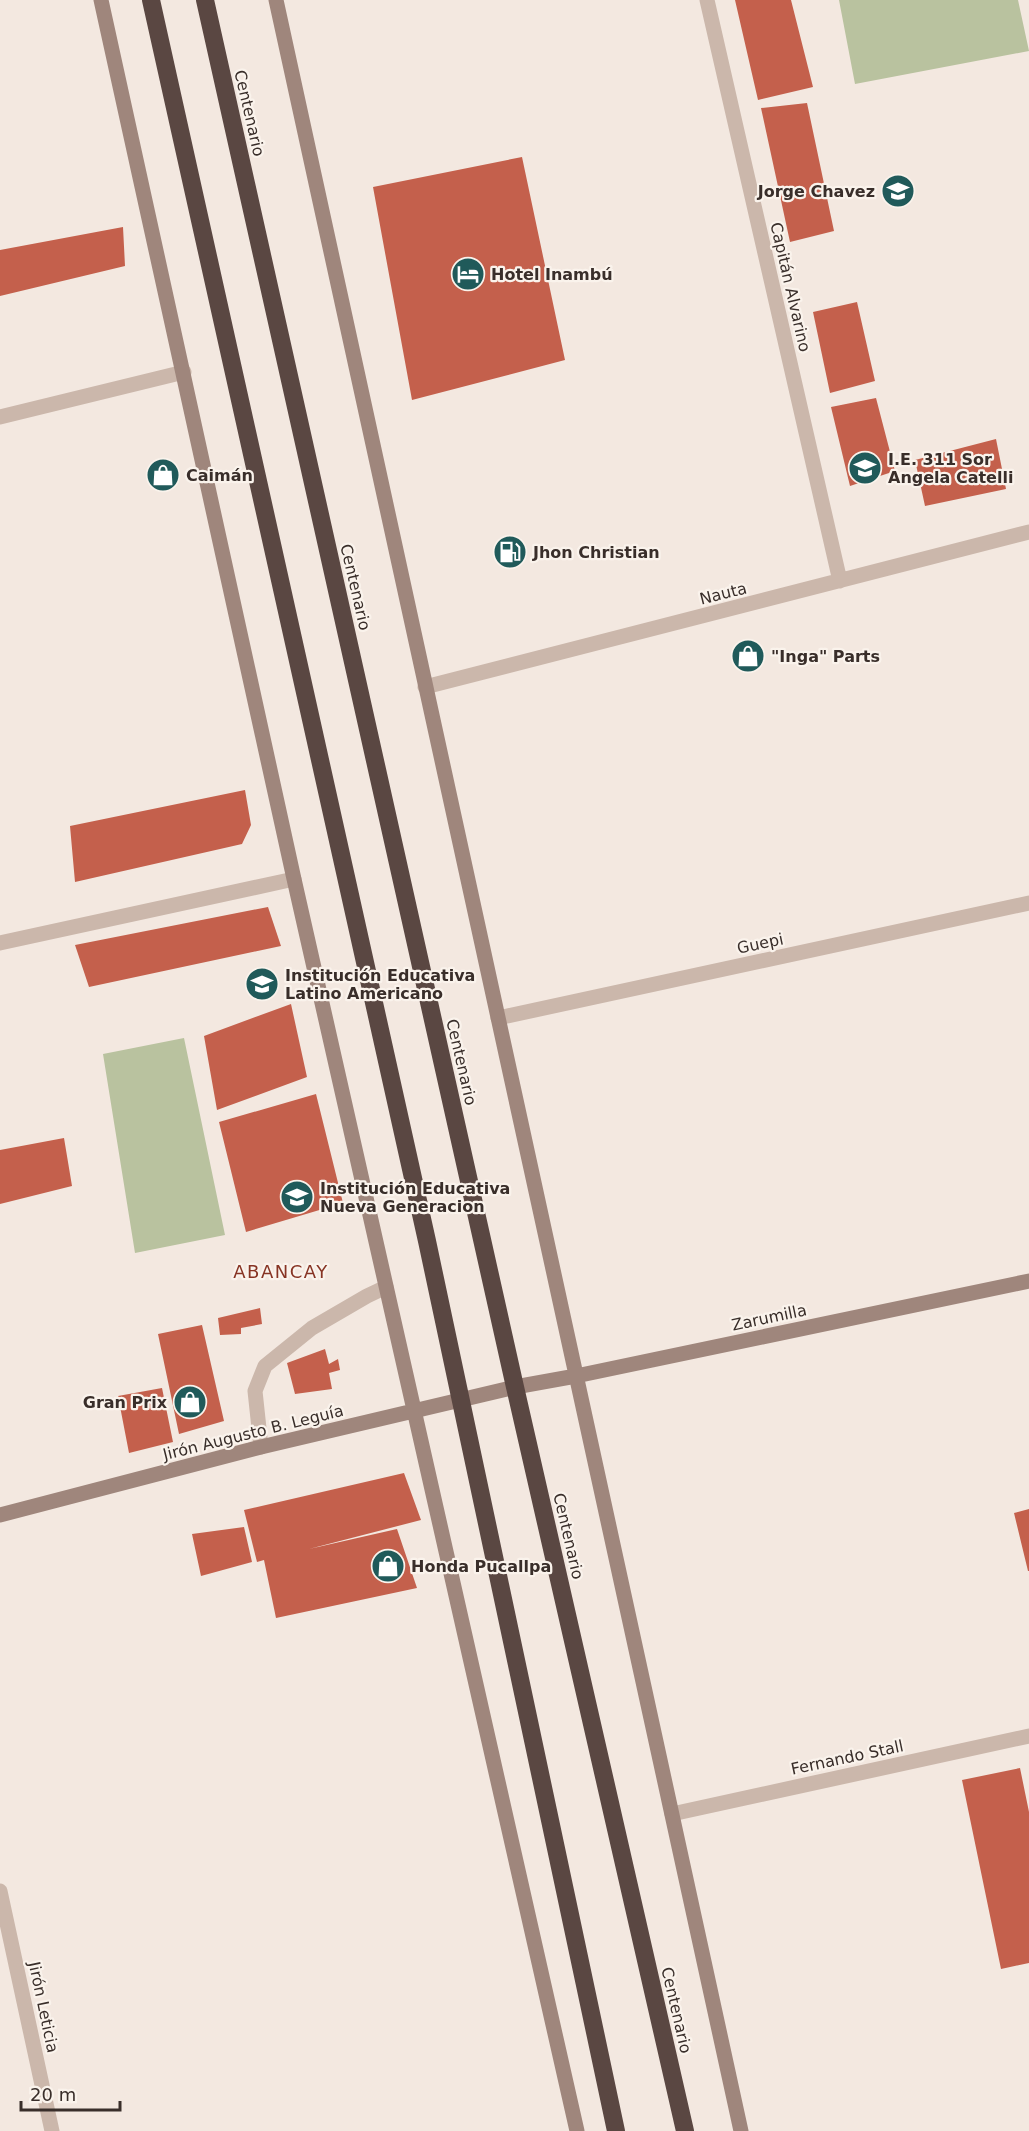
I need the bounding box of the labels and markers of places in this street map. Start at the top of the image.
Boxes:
school or university icon: Jorge Chavez [880,173,916,209]
place label: Jorge Chavez [757,182,875,201]
hotel icon: Hotel Inambú [450,256,486,292]
place label: Hotel Inambú [491,265,613,284]
school or university icon: I.E. 311 Sor Angela Catelli [847,450,883,486]
place label: I.E. 311 Sor Angela Catelli [888,450,1013,487]
shop icon: Caimán [145,457,181,493]
place label: Caimán [186,466,253,485]
fuel station icon: Jhon Christian [492,534,528,570]
place label: Jhon Christian [532,543,660,562]
shop icon: "Inga" Parts [730,638,766,674]
place label: "Inga" Parts [771,647,880,666]
school or university icon: Institución Educativa Latino Americano [244,966,280,1002]
place label: Institución Educativa Latino Americano [285,966,475,1003]
school or university icon: Institución Educativa Nueva Generacion [279,1179,315,1215]
place label: Institución Educativa Nueva Generacion [320,1179,510,1216]
shop icon: Gran Prix [172,1384,208,1420]
place label: Gran Prix [83,1393,168,1412]
shop icon: Honda Pucallpa [370,1548,406,1584]
place label: Honda Pucallpa [411,1557,551,1576]

